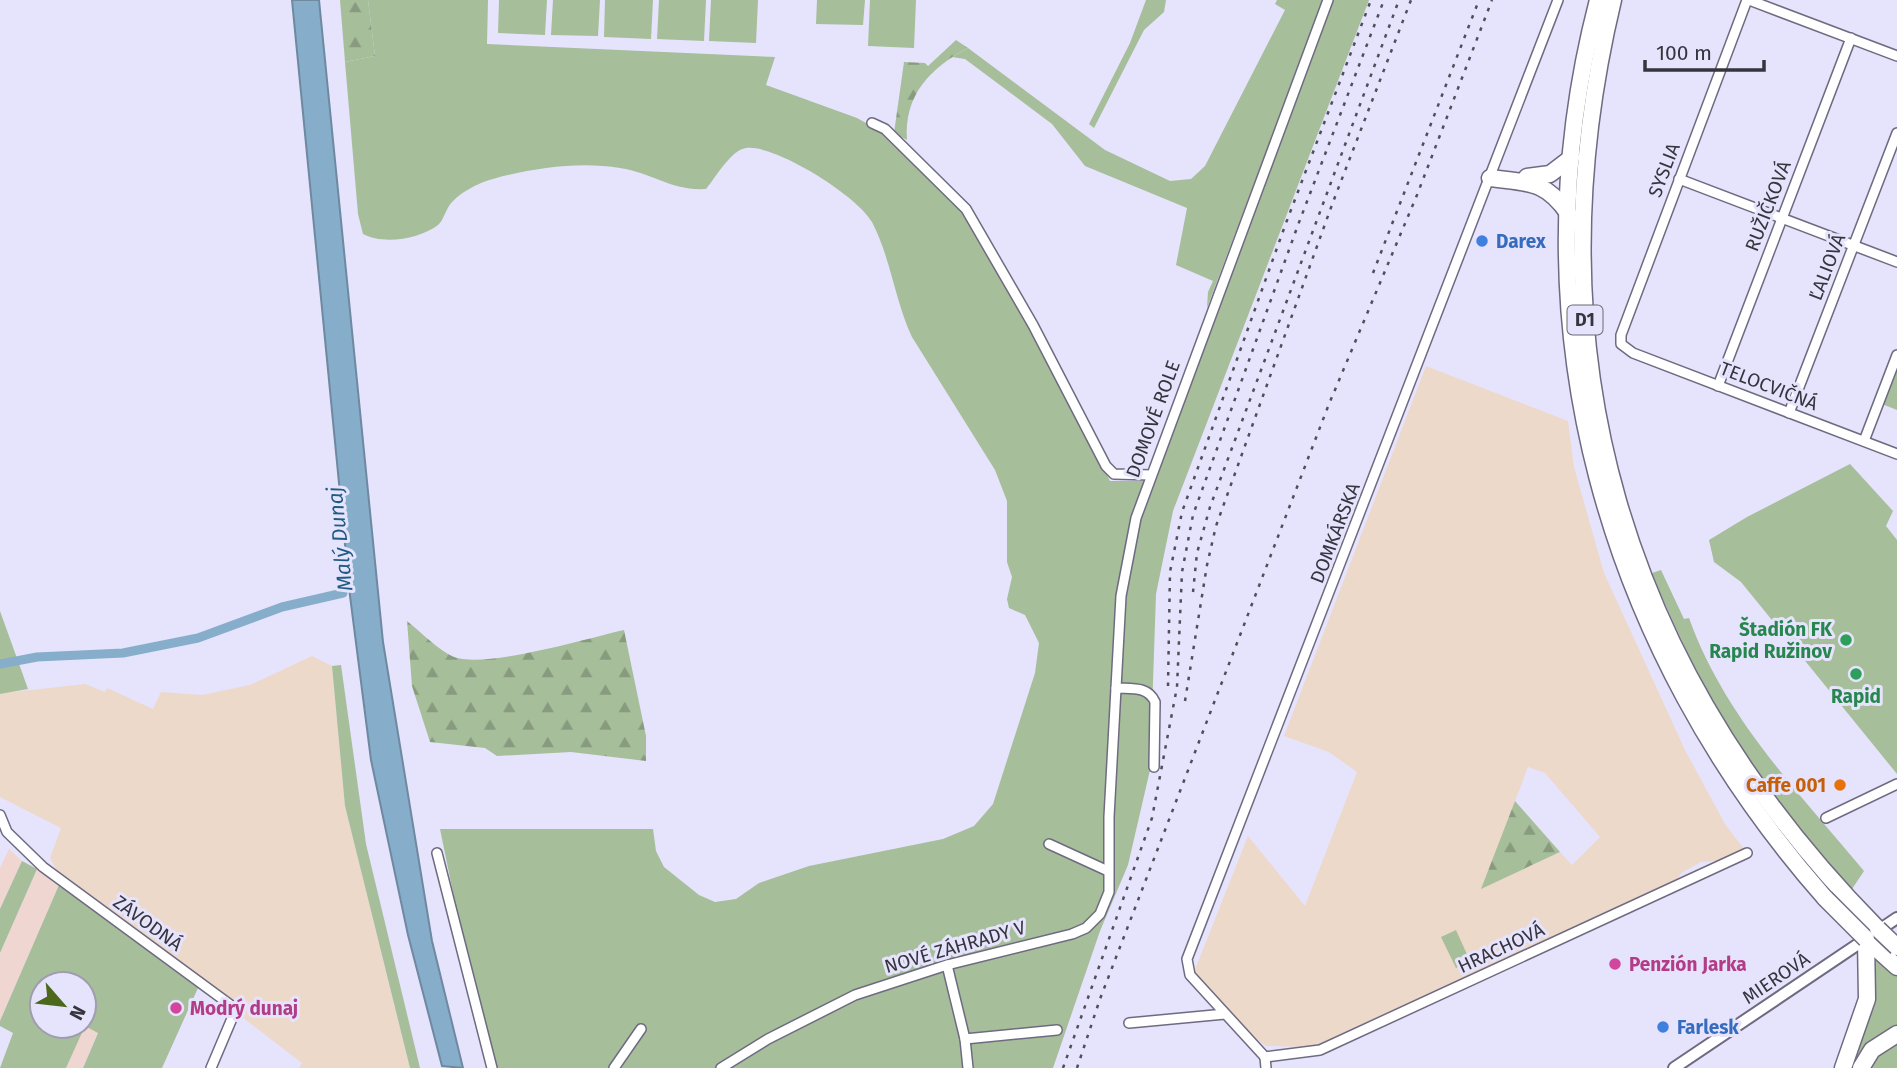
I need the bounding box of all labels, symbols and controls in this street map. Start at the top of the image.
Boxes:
scale bar [1645,28,1764,72]
text: 100 m [1656,40,1712,66]
street label: SYSLIA [1643,139,1685,200]
street label: RUŽIČKOVÁ [1740,157,1796,255]
place label: Darex [1496,230,1546,253]
street label: ĽALIOVÁ [1804,230,1850,304]
marker: Darex [1474,233,1490,249]
road number: D1 [1568,306,1602,334]
street label: DOMOVÉ ROLE [1121,357,1185,481]
street label: TELOCVIČNÁ [1717,357,1821,415]
street label: DOMKÁRSKA [1305,479,1365,587]
water label: Malý Dunaj [322,485,358,593]
place label: Štadión FK Rapid Ružinov [1709,616,1833,663]
marker: Štadión FK Rapid Ružinov [1838,632,1854,648]
marker: Rapid [1848,666,1864,682]
place label: Rapid [1831,685,1881,708]
place label: Caffe 001 [1746,774,1826,797]
marker: Caffe 001 [1832,777,1848,793]
street label: ZÁVODNÁ [109,890,187,956]
street label: NOVÉ ZÁHRADY V [882,916,1029,978]
street label: HRACHOVÁ [1454,918,1548,978]
street label: MIEROVÁ [1738,947,1814,1009]
place label: Penzión Jarka [1629,953,1747,976]
marker: Penzión Jarka [1607,956,1623,972]
north arrow [28,970,98,1040]
place label: Modrý dunaj [190,997,298,1020]
marker: Modrý dunaj [168,1000,184,1016]
text: N [64,1002,91,1024]
place label: Farlesk [1677,1016,1739,1039]
marker: Farlesk [1655,1019,1671,1035]

